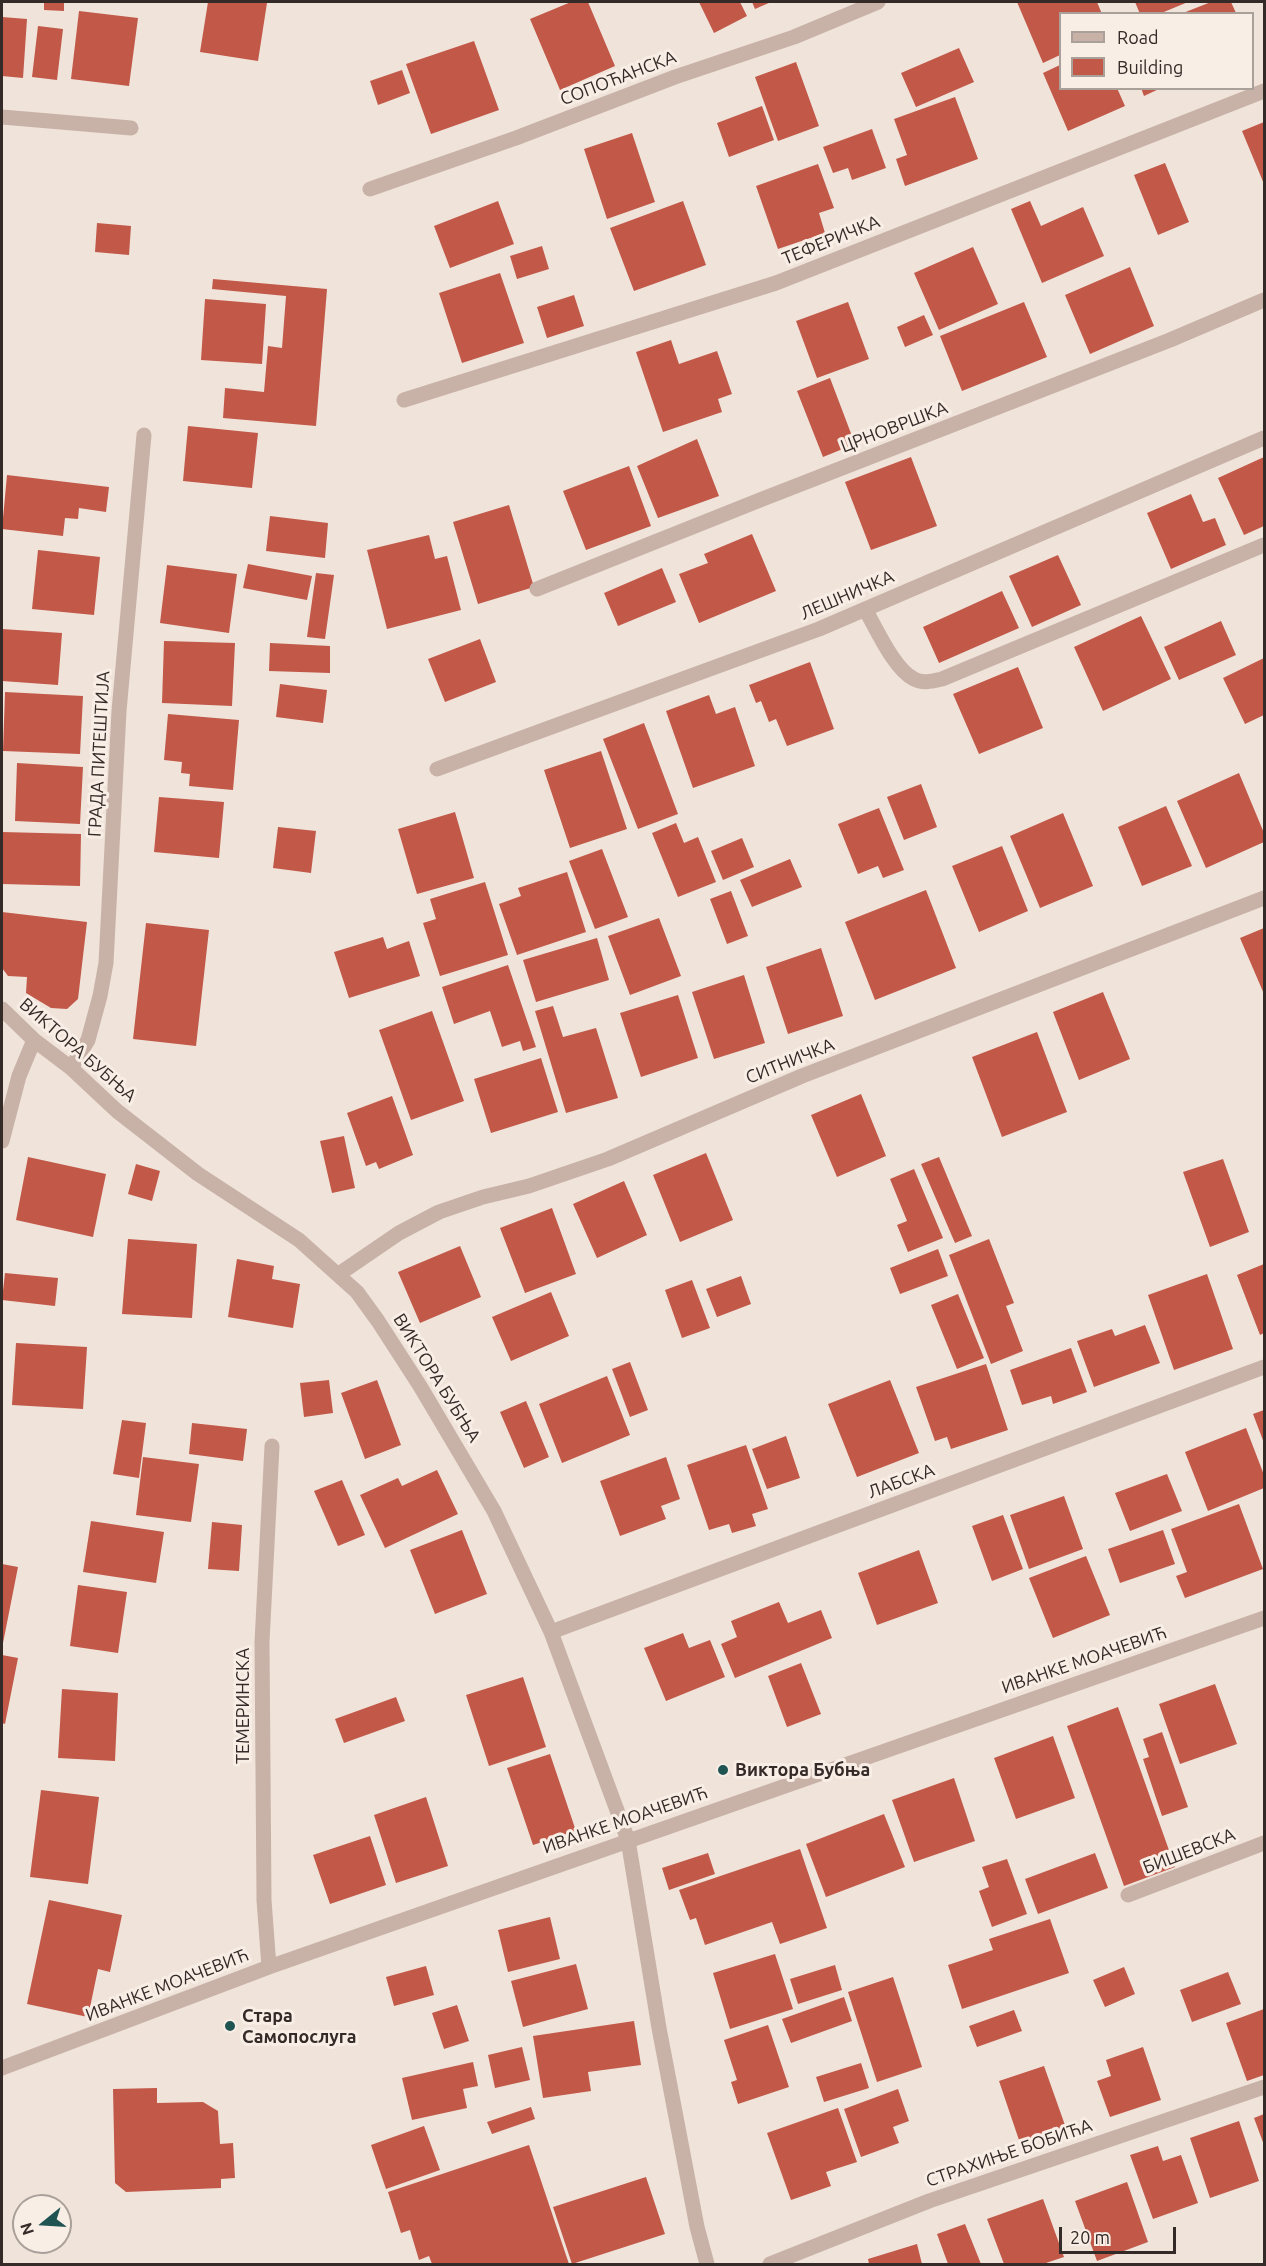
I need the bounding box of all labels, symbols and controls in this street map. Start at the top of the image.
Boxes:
legend [1059,12,1254,90]
text: Road [1117,27,1159,47]
street label: СОПОЋАНСКА [557,46,679,110]
text: Building [1117,57,1183,77]
street label: ТЕФЕРИЧКА [779,211,883,269]
street label: ЦРНОВРШКА [837,397,951,457]
street label: ЛЕШНИЧКА [797,566,897,624]
street label: ГРАДА ПИТЕШТИЈА [84,670,114,838]
street label: ВИКТОРА БУБЊА [15,993,141,1107]
street label: СИТНИЧКА [743,1033,837,1089]
street label: ВИКТОРА БУБЊА [389,1310,485,1446]
street label: ЛАБСКА [865,1459,937,1503]
street label: ИВАНКЕ МОАЧЕВИЋ [999,1622,1169,1698]
street label: ТЕМЕРИНСКА [232,1648,254,1764]
place label: Виктора Бубња [735,1759,870,1781]
marker: Виктора Бубња [716,1763,730,1777]
street label: ИВАНКЕ МОАЧЕВИЋ [540,1782,710,1858]
street label: БИШЕВСКА [1140,1824,1238,1878]
street label: ИВАНКЕ МОАЧЕВИЋ [82,1944,252,2026]
place label: Стара Самопослуга [242,2005,357,2048]
marker: Стара Самопослуга [223,2019,237,2033]
street label: СТРАХИЊЕ БОБИЋА [923,2114,1095,2192]
north arrow [12,2194,72,2254]
scale bar [1062,2215,1179,2253]
text: N [16,2220,37,2237]
text: 20 m [1070,2227,1110,2247]

